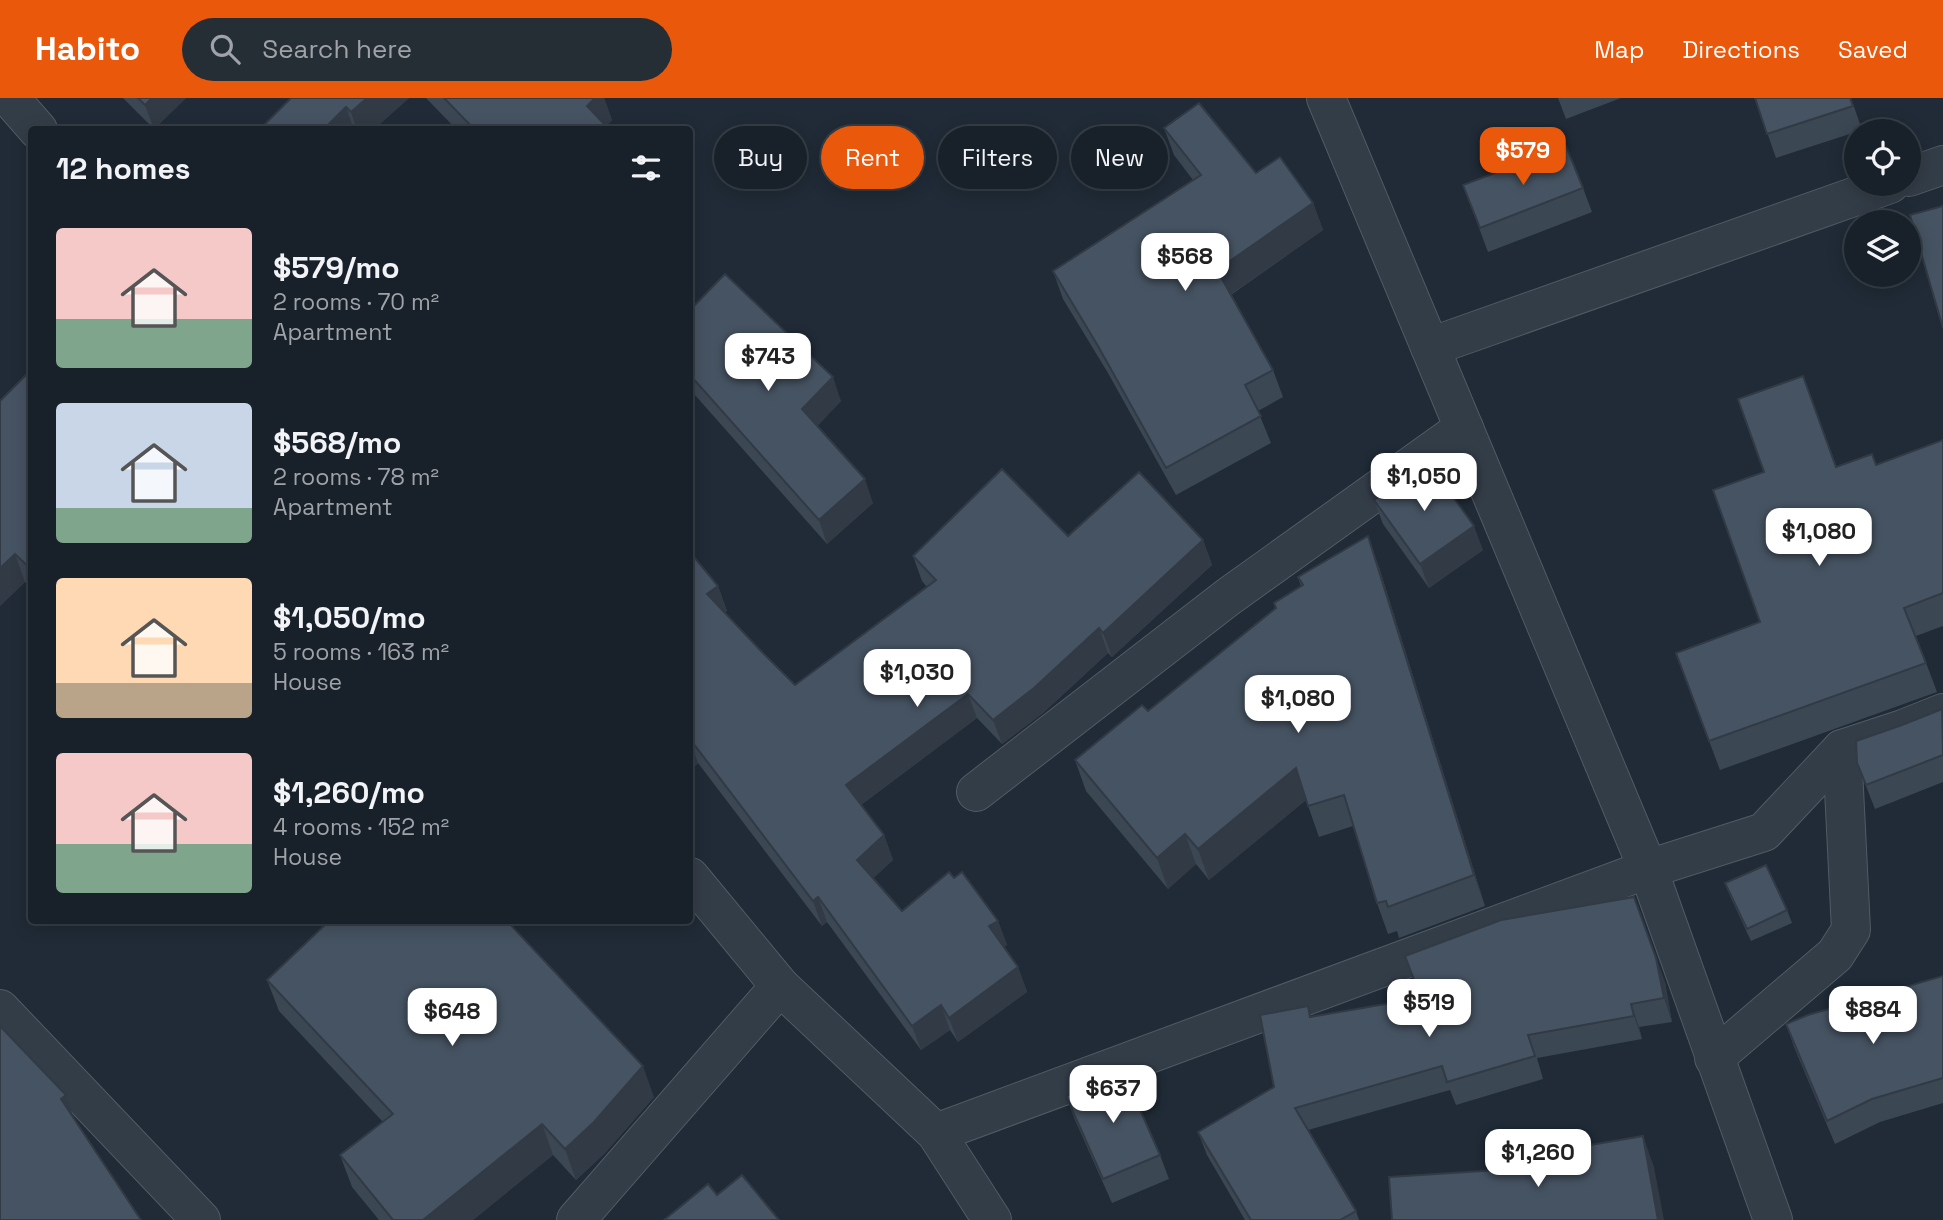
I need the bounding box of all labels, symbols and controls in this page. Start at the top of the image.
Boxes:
search box [182,18,672,81]
text: Habito [35,28,140,70]
icon: search [206,30,244,68]
text: Search here [262,32,412,66]
text: Map [1594,34,1644,65]
text: Directions [1682,34,1800,65]
text: Saved [1838,34,1908,65]
map controls [1844,119,1921,287]
button: locate [1844,119,1921,196]
chip: Buy [714,126,807,189]
chip: Rent [821,126,924,189]
chip: Filters [938,126,1057,189]
chip: New [1071,126,1168,189]
pin: $579 [1482,127,1564,187]
text: $579 [1496,135,1550,165]
text: 12 homes [56,149,191,188]
icon: filters [627,149,665,187]
button: layers [1844,210,1921,287]
pin: $568 [1144,234,1226,293]
text: $568 [1157,241,1213,271]
text: $579/mo [273,248,400,287]
icon: home [112,256,196,340]
text: 2 rooms · 70 m² [273,287,439,317]
text: Apartment [273,317,393,347]
pin: $743 [727,334,809,393]
text: $743 [741,341,795,371]
text: $568/mo [273,423,401,462]
icon: home [112,431,196,515]
pin: $1,050 [1367,454,1481,513]
text: $1,050 [1387,461,1461,491]
text: 2 rooms · 78 m² [273,462,439,492]
text: Apartment [273,492,393,522]
pin: $1,080 [1762,508,1876,568]
text: $1,080 [1782,516,1856,546]
text: $1,050/mo [273,598,426,637]
icon: home [112,606,196,690]
text: 5 rooms · 163 m² [273,637,449,667]
pin: $1,030 [860,650,974,709]
text: $1,030 [880,657,954,687]
text: House [273,667,342,697]
pin: $1,080 [1241,676,1355,735]
text: $1,080 [1261,683,1335,713]
text: $1,260/mo [273,773,425,812]
icon: home [112,781,196,865]
text: 4 rooms · 152 m² [273,812,449,842]
text: House [273,842,342,872]
pin: $519 [1388,979,1470,1039]
pin: $884 [1832,986,1914,1046]
text: $519 [1403,987,1455,1017]
pin: $648 [411,988,493,1048]
text: $884 [1845,994,1901,1024]
text: $648 [424,996,480,1026]
pin: $637 [1072,1066,1154,1125]
text: $637 [1086,1073,1140,1103]
pin: $1,260 [1481,1130,1595,1189]
text: $1,260 [1501,1137,1575,1167]

